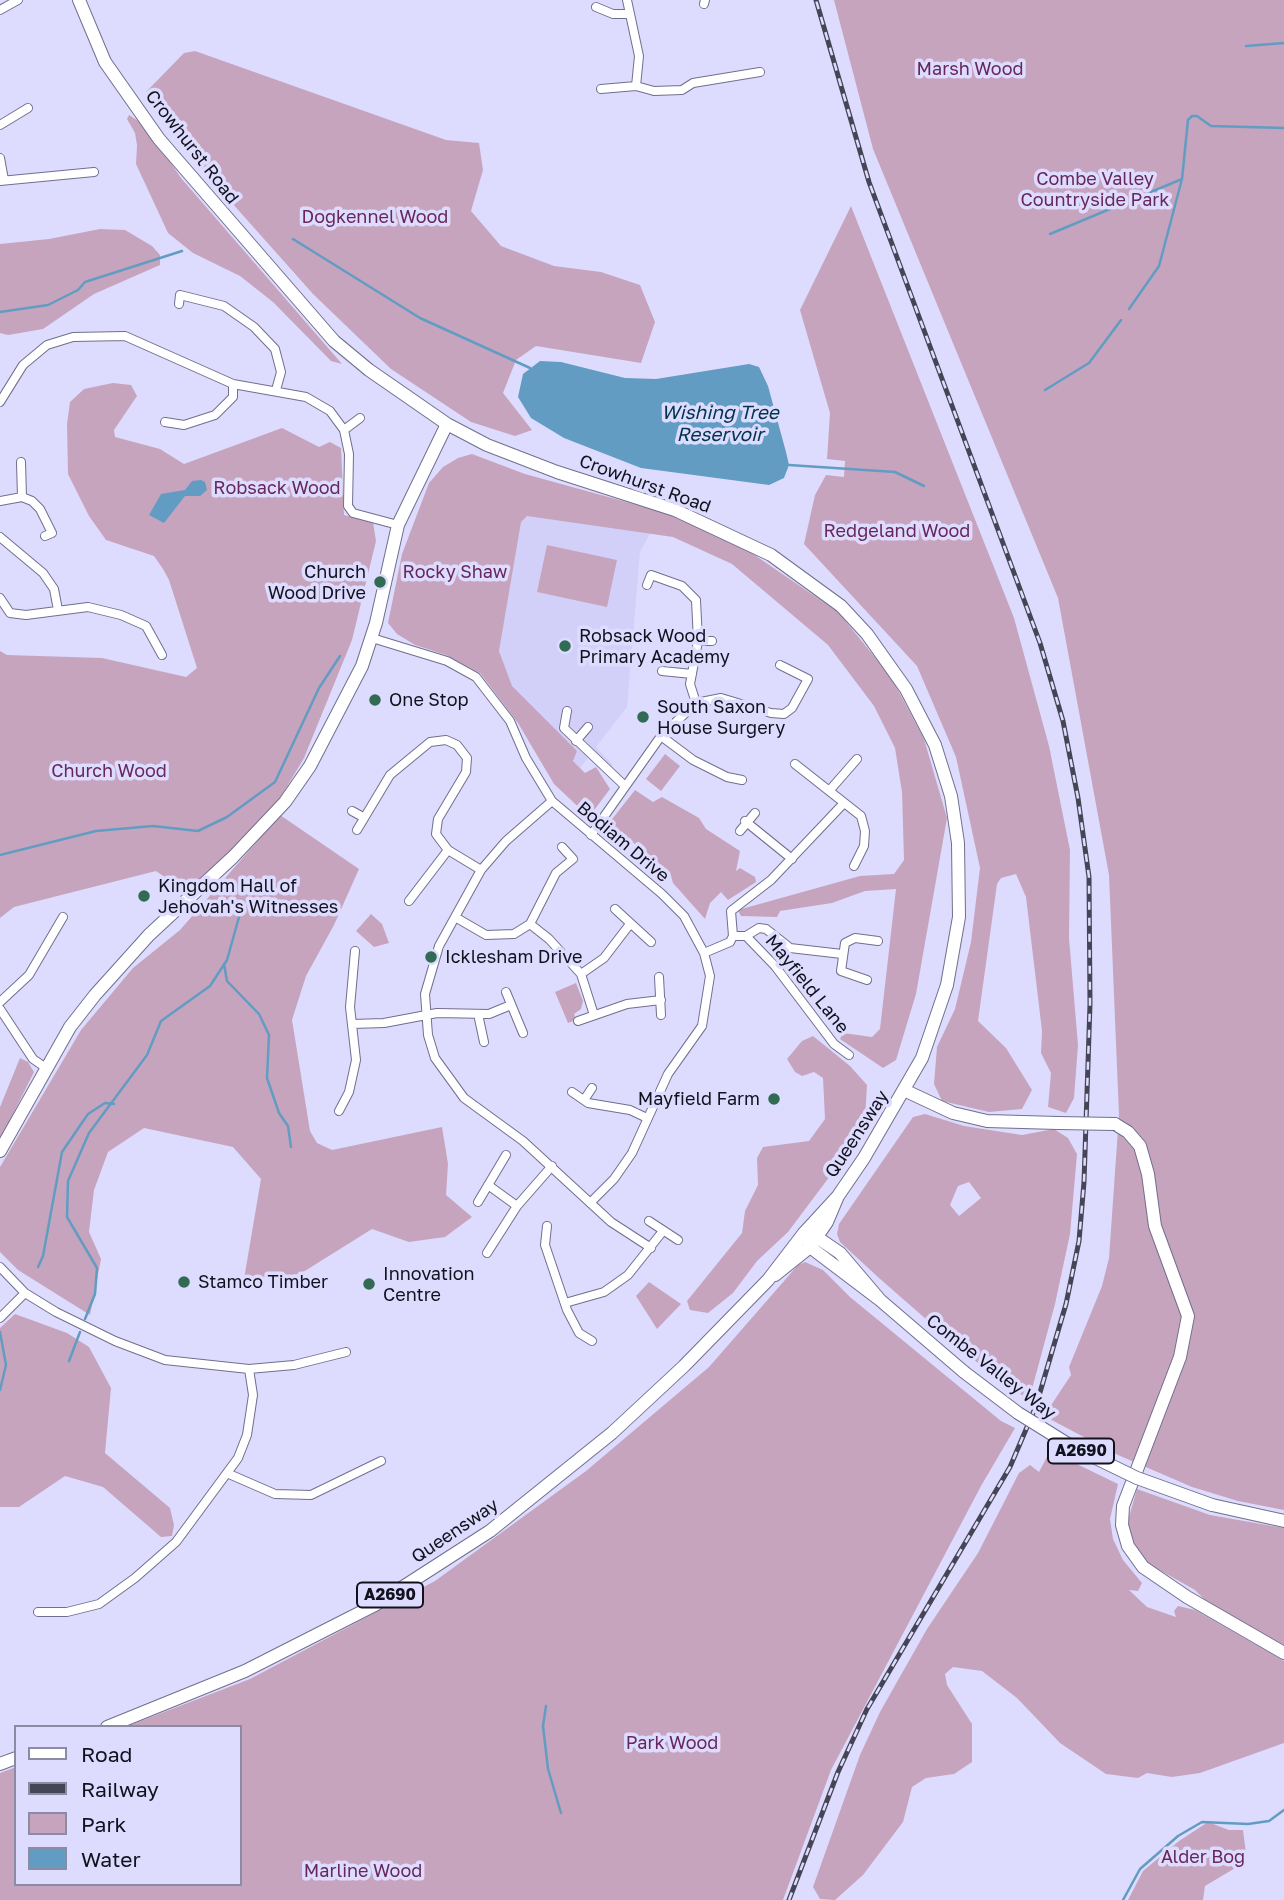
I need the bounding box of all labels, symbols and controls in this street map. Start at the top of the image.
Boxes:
park label: Marsh Wood [916,58,1024,80]
street label: Crowhurst Road [141,86,243,208]
park label: Combe Valley Countryside Park [1020,168,1170,210]
park label: Dogkennel Wood [302,206,448,228]
water label: Wishing Tree Reservoir [661,402,779,446]
street label: Crowhurst Road [576,450,714,518]
park label: Robsack Wood [213,477,341,499]
park label: Redgeland Wood [824,520,970,542]
place label: Church Wood Drive [268,561,366,604]
park label: Rocky Shaw [403,561,507,583]
marker: Church Wood Drive [372,574,388,590]
place label: Robsack Wood Primary Academy [579,625,730,668]
marker: Robsack Wood Primary Academy [557,638,573,654]
place label: One Stop [389,689,469,711]
marker: One Stop [367,692,383,708]
place label: South Saxon House Surgery [657,696,785,738]
marker: South Saxon House Surgery [635,709,651,725]
park label: Church Wood [51,760,167,782]
street label: Bodiam Drive [572,797,674,887]
place label: Kingdom Hall of Jehovah's Witnesses [158,875,338,917]
marker: Kingdom Hall of Jehovah's Witnesses [136,888,152,904]
street label: Mayfield Lane [761,930,853,1038]
place label: Icklesham Drive [445,946,582,968]
marker: Icklesham Drive [423,949,439,965]
street label: Queensway [821,1086,893,1182]
place label: Mayfield Farm [638,1088,760,1110]
marker: Mayfield Farm [766,1091,782,1107]
place label: Innovation Centre [383,1263,475,1306]
place label: Stamco Timber [198,1271,328,1293]
marker: Stamco Timber [176,1274,192,1290]
marker: Innovation Centre [361,1276,377,1292]
street label: Combe Valley Way [922,1310,1060,1424]
road number: A2690 [1048,1438,1114,1464]
street label: Queensway [408,1494,502,1568]
road number: A2690 [357,1582,423,1608]
legend [14,1725,242,1886]
park label: Park Wood [626,1732,718,1754]
text: Road [81,1741,132,1767]
text: Railway [81,1776,159,1802]
text: Park [81,1811,126,1837]
text: Water [81,1846,141,1872]
park label: Alder Bog [1161,1846,1245,1868]
park label: Marline Wood [304,1860,422,1882]

